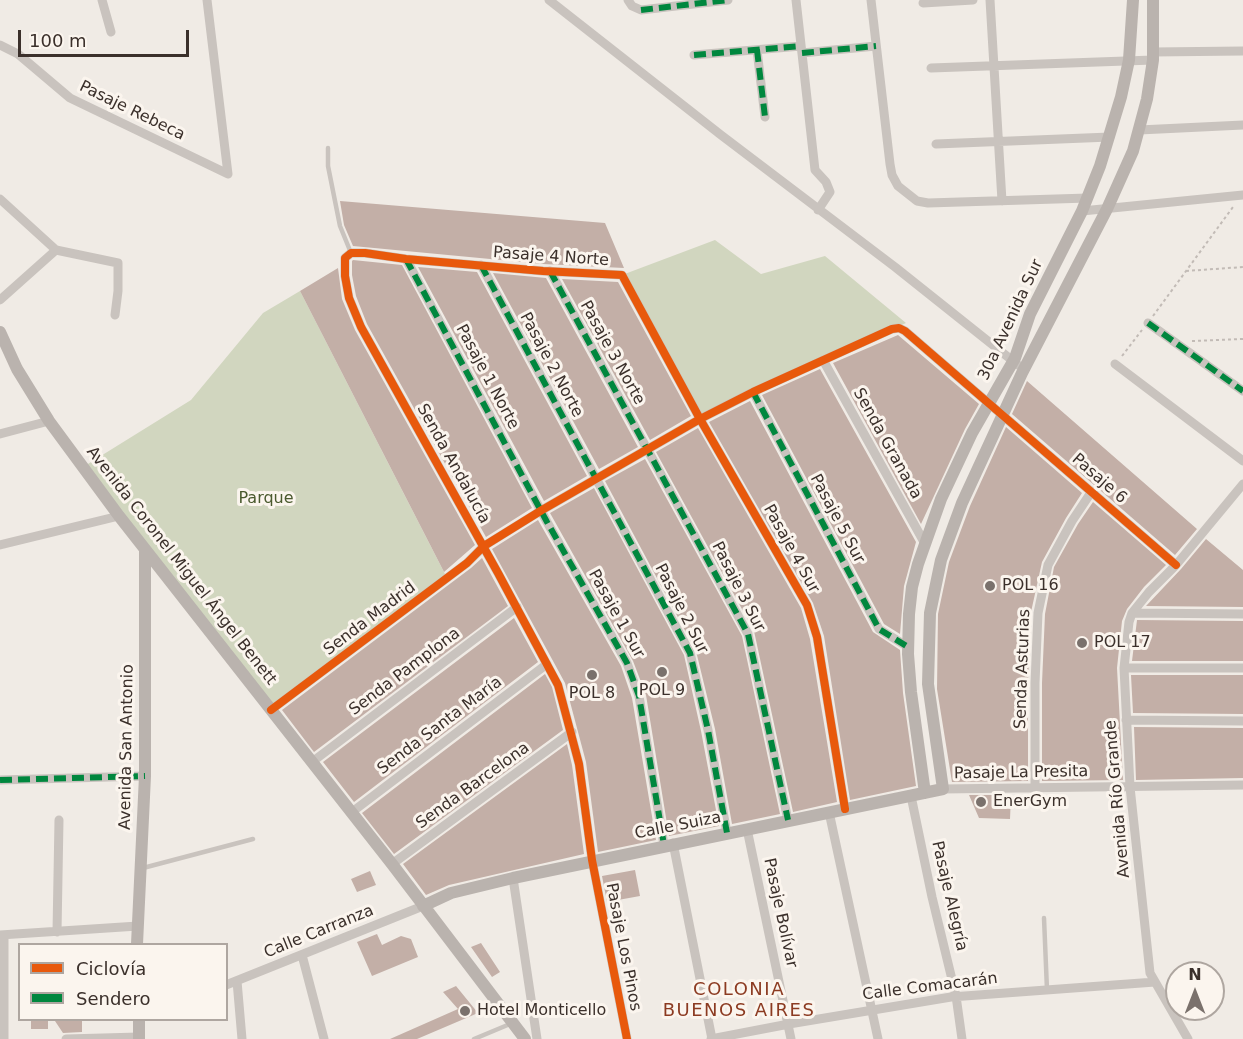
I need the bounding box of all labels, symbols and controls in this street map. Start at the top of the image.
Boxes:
scale bar [21,18,192,56]
text: 100 m [29,30,87,51]
street label: Pasaje Rebeca [76,77,188,145]
street label: Pasaje 4 Norte [492,243,610,271]
street label: 30a Avenida Sur [975,257,1047,383]
street label: Pasaje 3 Norte [575,298,649,408]
street label: Pasaje 2 Norte [515,309,587,421]
street label: Pasaje 1 Norte [451,321,523,433]
street label: Senda Granada [849,385,925,503]
street label: Senda Andalucía [412,401,494,527]
street label: Avenida Coronel Miguel Ángel Benett [82,443,280,689]
street label: Pasaje 6 [1068,450,1130,508]
street label: Pasaje 5 Sur [805,471,869,567]
park label: Parque [238,489,294,509]
street label: Pasaje 4 Sur [759,501,823,597]
street label: Pasaje 3 Sur [707,539,769,635]
street label: Pasaje 2 Sur [650,561,712,657]
street label: Pasaje 1 Sur [584,566,648,662]
place label: POL 16 [1002,576,1059,596]
street label: Senda Madrid [320,578,420,660]
marker: POL 16 [983,579,997,593]
street label: Senda Asturias [1011,609,1035,729]
street label: Senda Pamplona [346,624,464,720]
place label: POL 17 [1094,633,1151,653]
marker: POL 17 [1075,636,1089,650]
street label: Avenida San Antonio [116,664,138,830]
marker: POL 9 [655,665,669,679]
marker: POL 8 [585,668,599,682]
street label: Senda Santa María [374,673,506,779]
place label: POL 9 [639,681,685,701]
place label: POL 8 [569,684,615,704]
street label: Avenida Río Grande [1102,719,1134,879]
street label: Senda Barcelona [413,739,533,833]
street label: Pasaje La Presita [954,762,1088,784]
place label: EnerGym [993,792,1067,812]
marker: EnerGym [974,795,988,809]
street label: Calle Suiza [633,808,723,844]
street label: Pasaje Alegría [927,839,971,953]
street label: Pasaje Bolívar [759,856,801,970]
street label: Pasaje Los Pinos [601,881,645,1013]
street label: Calle Carranza [261,901,377,963]
legend [18,943,228,1021]
text: Ciclovía [76,958,146,979]
north arrow [1165,961,1225,1021]
text: N [1188,965,1202,984]
street label: Calle Comacarán [861,969,999,1005]
district label: COLONIA BUENOS AIRES [663,979,815,1022]
text: Sendero [76,988,150,1009]
place label: Hotel Monticello [477,1001,606,1021]
marker: Hotel Monticello [458,1004,472,1018]

